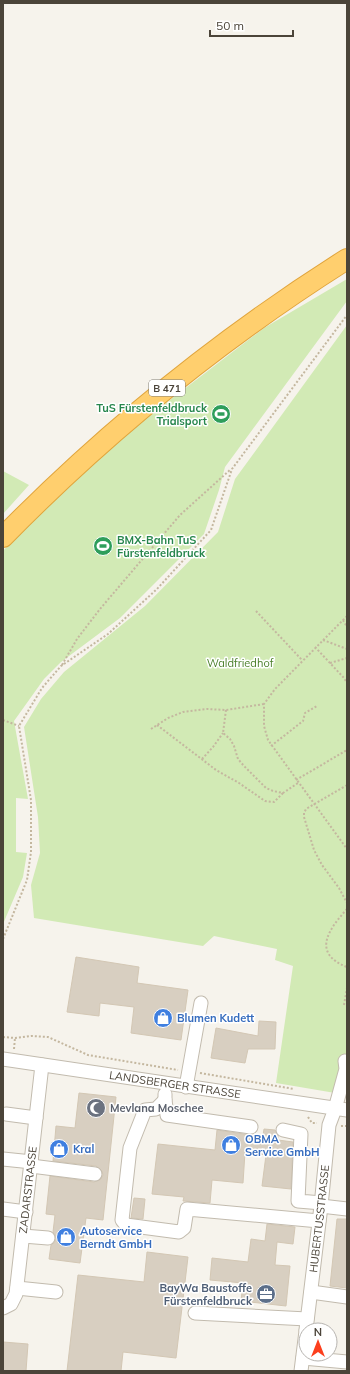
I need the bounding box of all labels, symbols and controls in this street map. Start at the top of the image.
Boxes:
scale bar [210,12,293,38]
text: 50 m [216,18,244,33]
road number: B 471 [149,380,185,396]
place label: TuS Fürstenfeldbruck Trialsport [96,401,208,428]
sports icon: TuS Fürstenfeldbruck Trialsport [210,403,232,425]
place label: BMX-Bahn TuS Fürstenfeldbruck [117,533,206,560]
sports icon: BMX-Bahn TuS Fürstenfeldbruck [92,535,114,557]
park label: Waldfriedhof [207,656,274,670]
shop icon: Blumen Kudett [152,1007,174,1029]
place label: Blumen Kudett [177,1011,254,1025]
street label: LANDSBERGER STRASSE [108,1068,242,1101]
mosque icon: Mevlana Moschee [85,1097,107,1119]
place label: Mevlana Moschee [110,1101,203,1115]
place label: OBMA Service GmbH [245,1132,319,1159]
shop icon: OBMA Service GmbH [220,1134,242,1156]
shop icon: Kral [48,1138,70,1160]
place label: Kral [73,1142,94,1156]
street label: ZADARSTRASSE [16,1146,40,1234]
street label: HUBERTUSSTRASSE [306,1164,332,1273]
place label: Autoservice Berndt GmbH [80,1224,152,1251]
shop icon: Autoservice Berndt GmbH [55,1226,77,1248]
place label: BayWa Baustoffe Fürstenfeldbruck [159,1281,253,1308]
office icon: BayWa Baustoffe Fürstenfeldbruck [255,1283,277,1305]
north arrow [298,1322,338,1362]
text: N [314,1325,322,1339]

